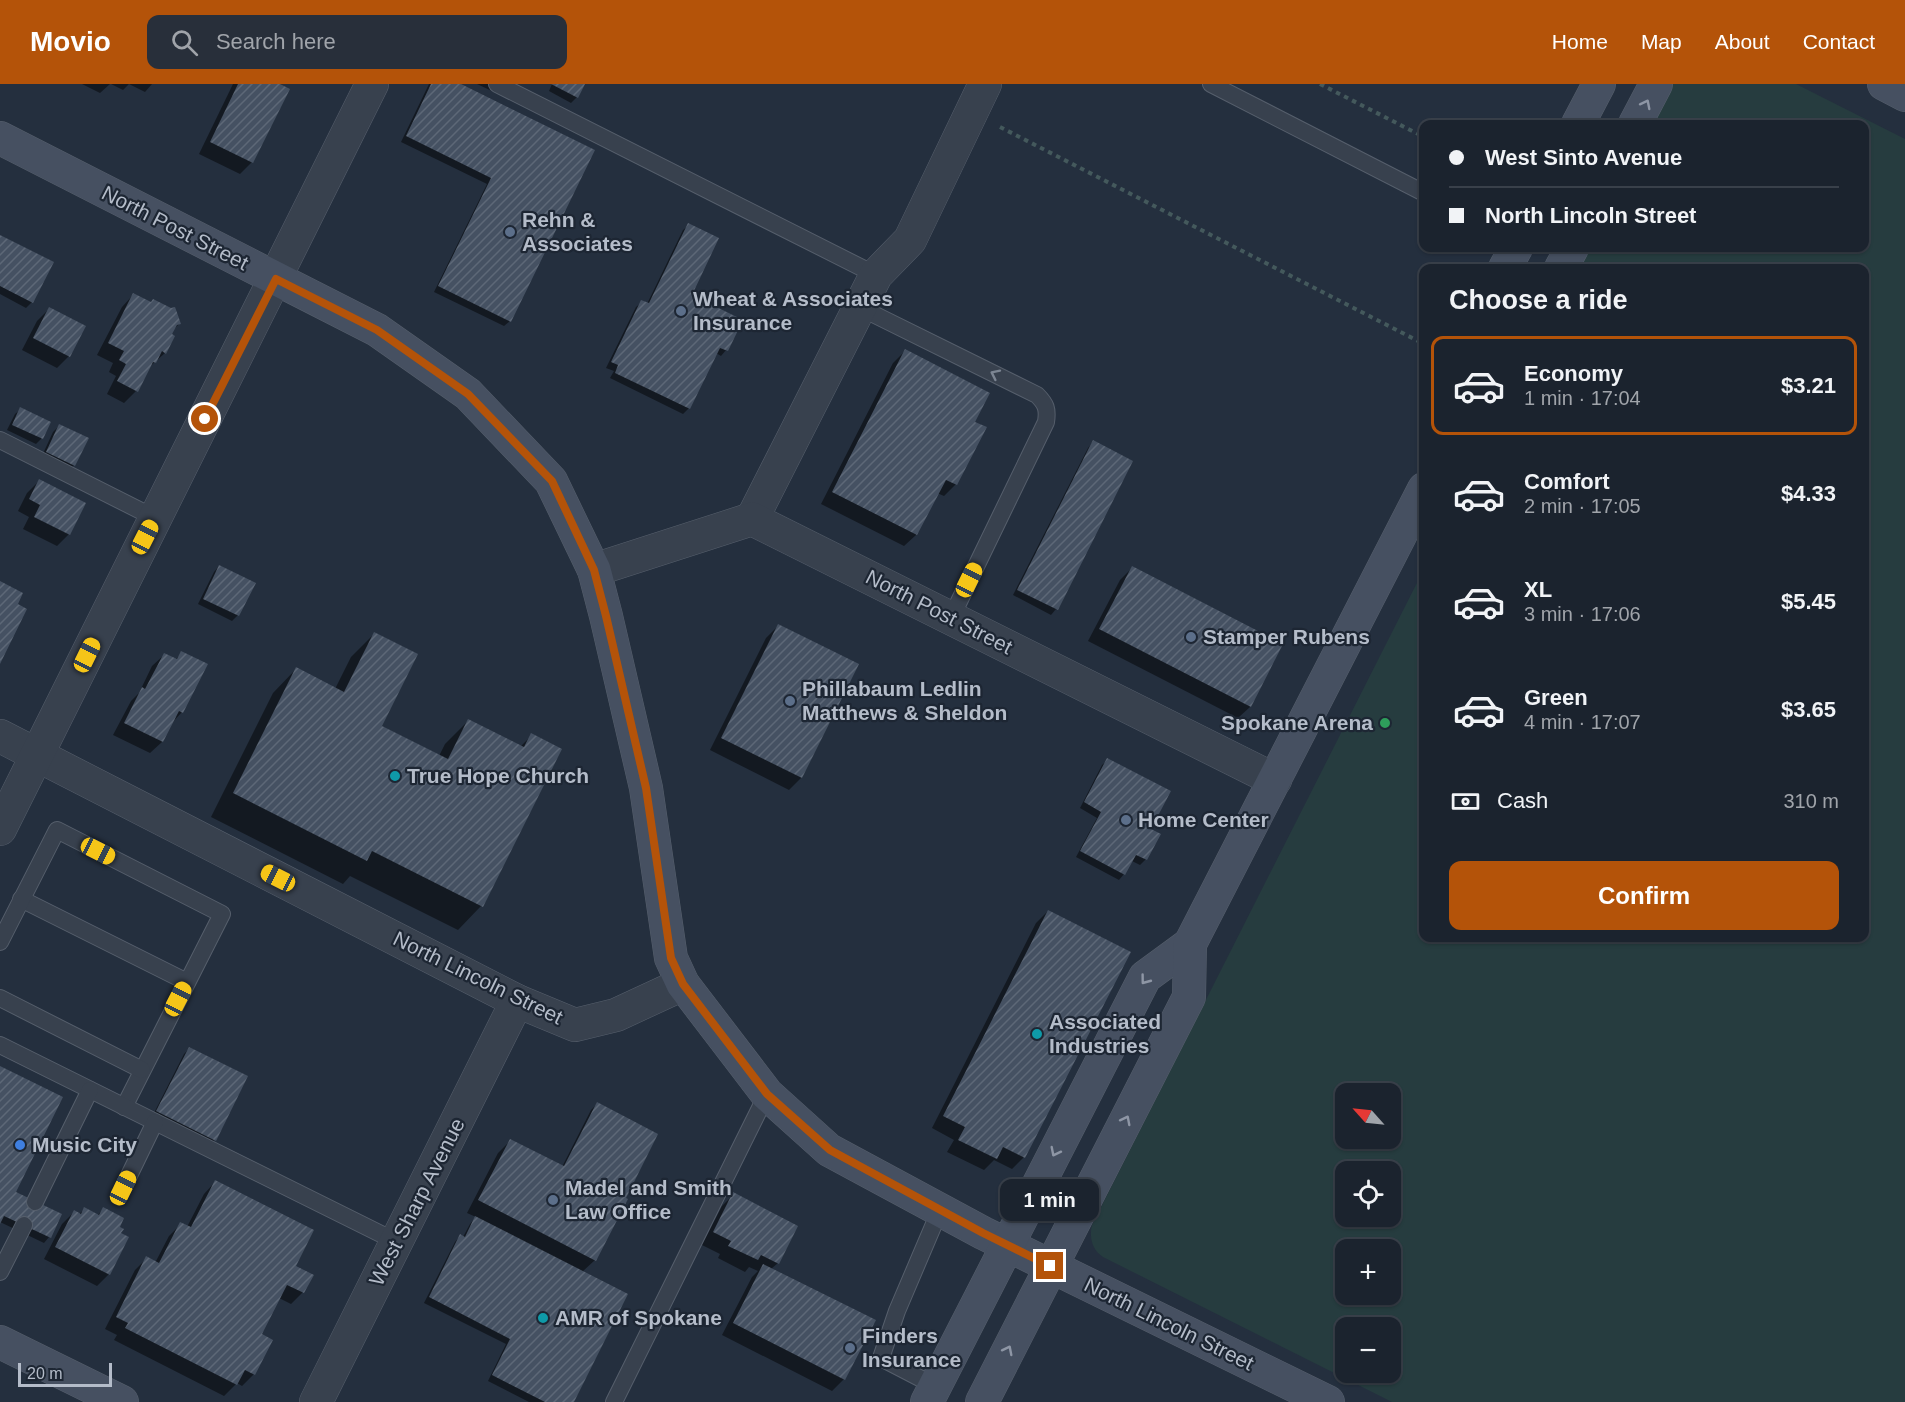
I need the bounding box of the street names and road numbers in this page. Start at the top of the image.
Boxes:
street label: North Post Street [98,181,252,274]
street label: North Post Street [862,565,1016,658]
street label: North Lincoln Street [390,927,567,1029]
street label: West Sharp Avenue [364,1114,469,1289]
street label: North Lincoln Street [1081,1273,1258,1375]

